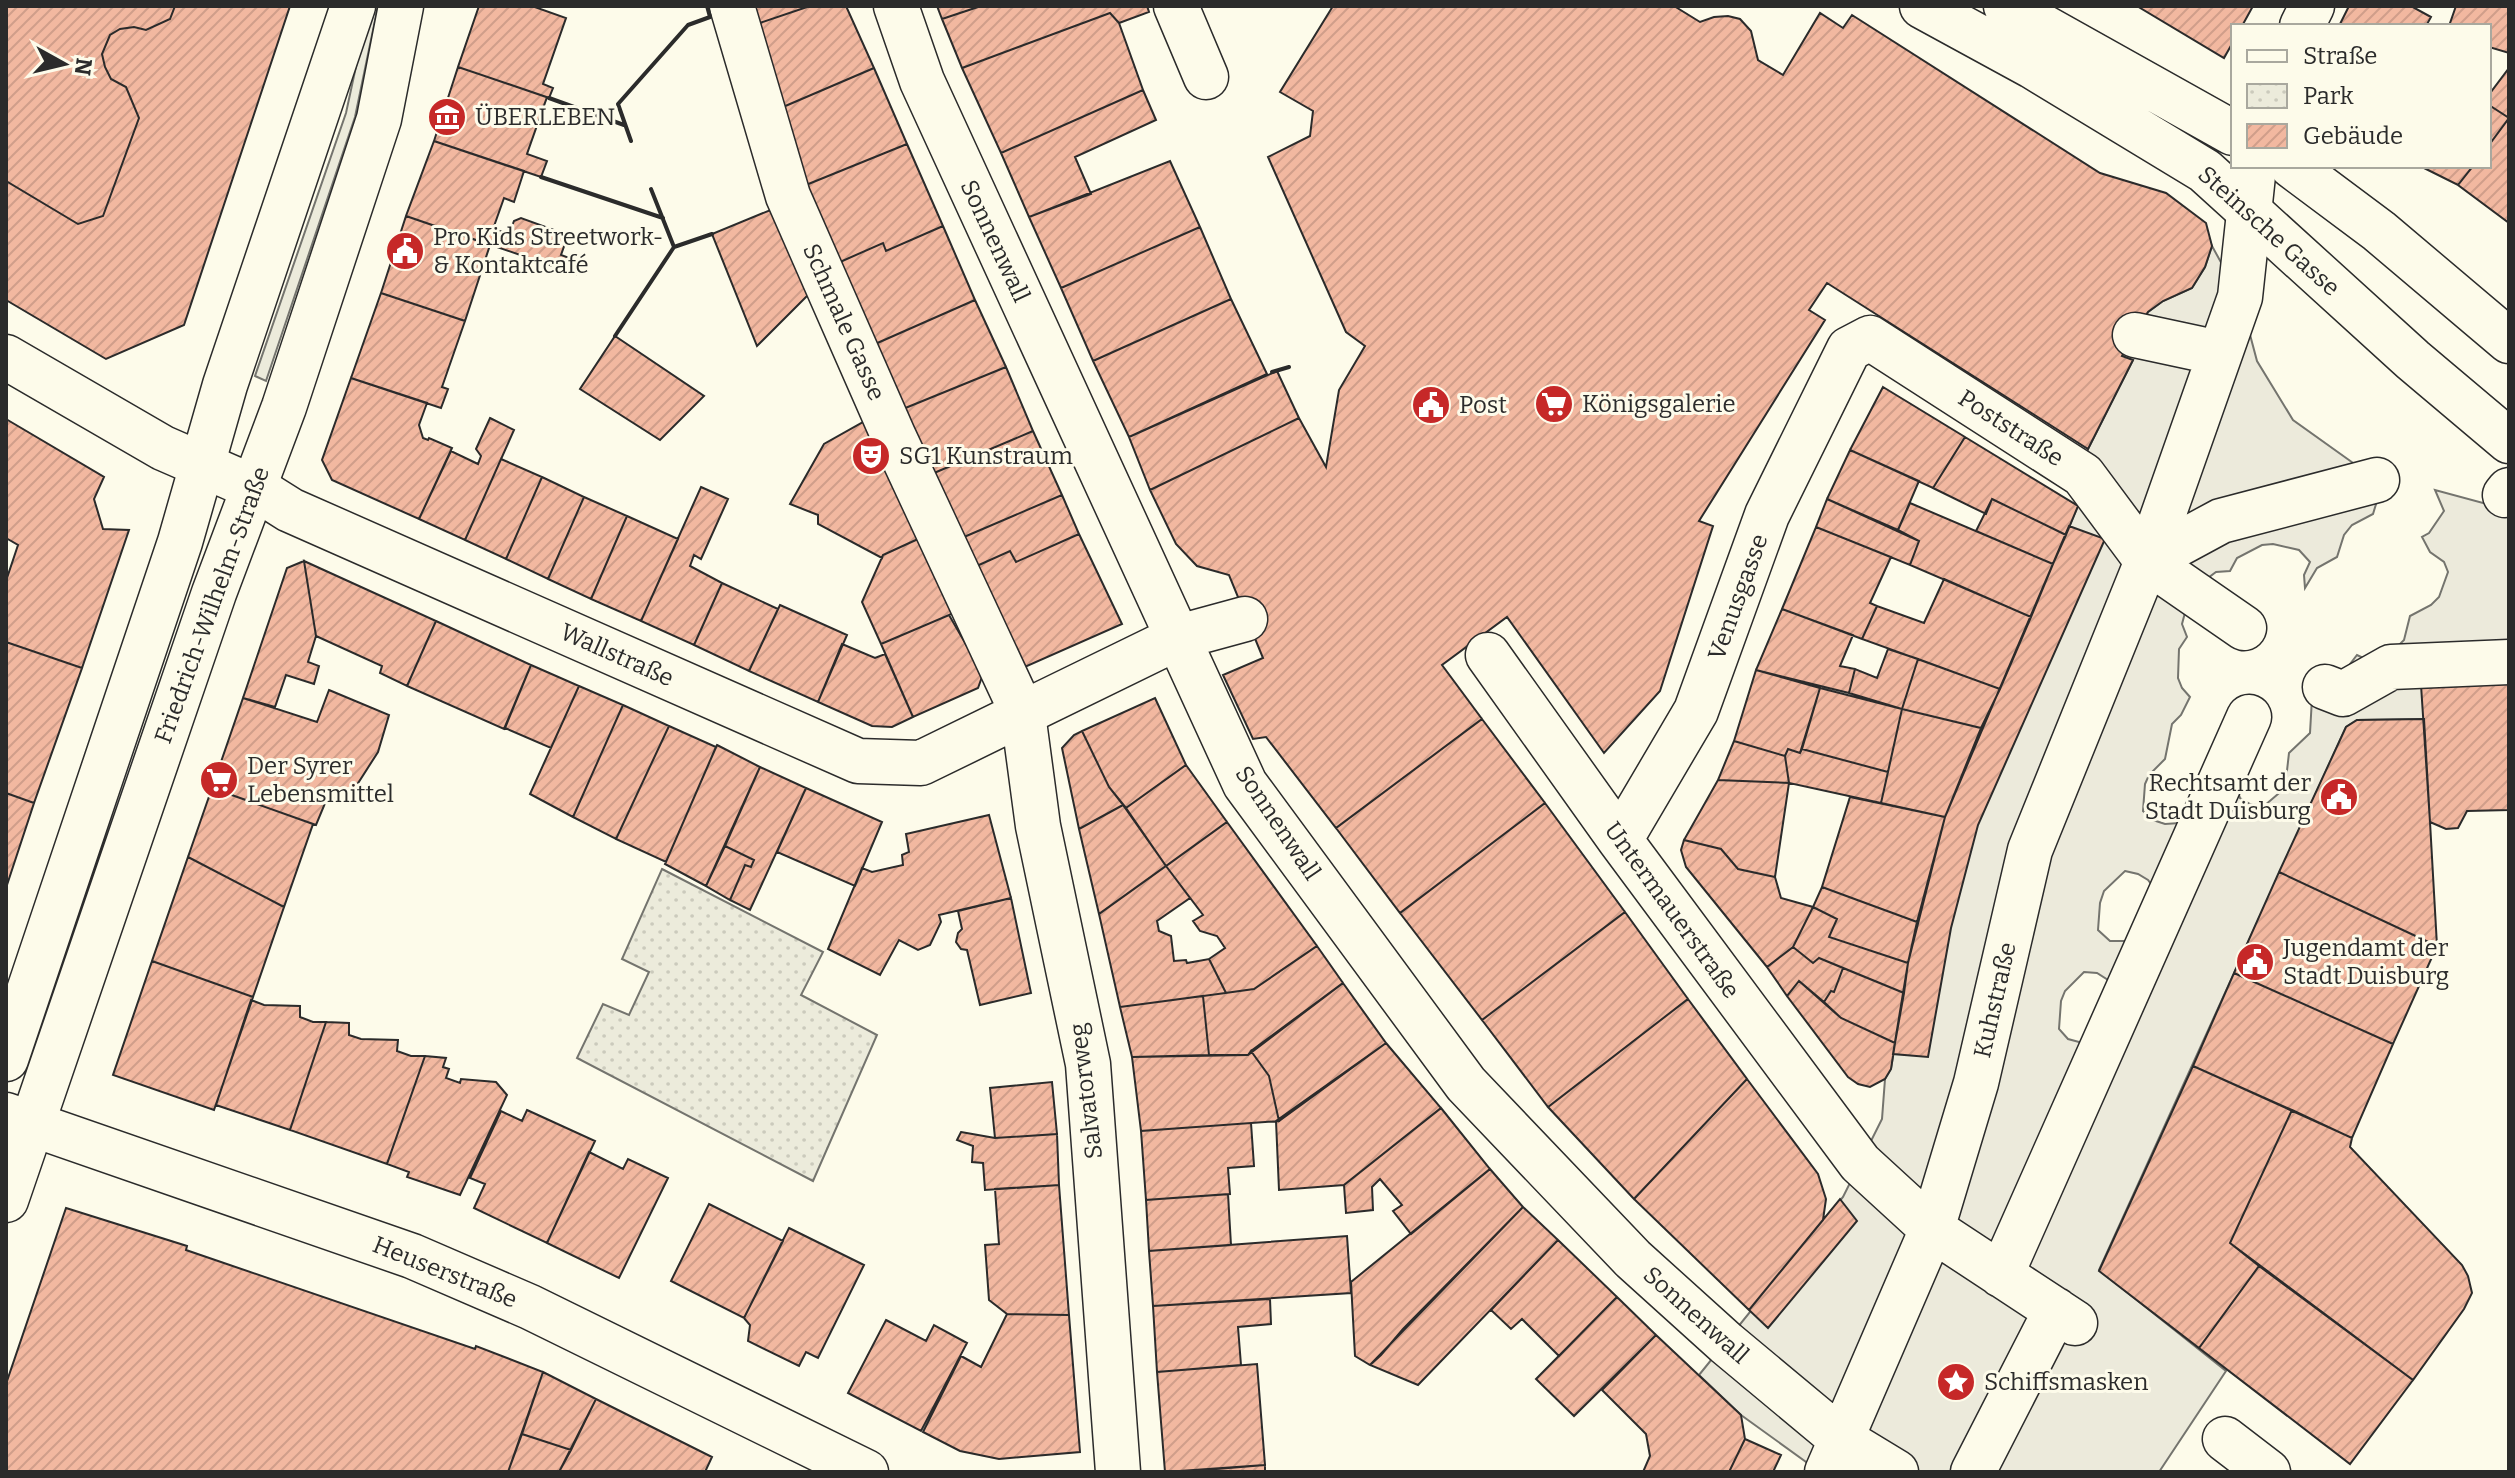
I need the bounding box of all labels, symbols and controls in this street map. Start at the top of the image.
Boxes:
north arrow [24,24,104,104]
legend [2231,24,2491,168]
text: Straße [2303,42,2377,70]
text: N [69,56,98,77]
text: Park [2303,82,2354,110]
museum icon: ÜBERLEBEN [426,96,468,138]
place label: ÜBERLEBEN [475,103,615,131]
text: Gebäude [2303,122,2403,150]
street label: Steinsche Gasse [2192,160,2346,302]
street label: Sonnenwall [954,175,1036,307]
place label: Pro Kids Streetwork- & Kontaktcafé [433,223,664,279]
public building icon: Pro Kids Streetwork- & Kontaktcafé [384,230,426,272]
street label: Schmale Gasse [797,239,891,405]
supermarket icon: Königsgalerie [1533,383,1575,425]
public building icon: Post [1410,384,1452,426]
street label: Poststraße [1953,384,2069,472]
place label: Königsgalerie [1582,390,1736,418]
place label: Post [1459,391,1507,419]
theatre icon: SG1 Kunstraum [850,435,892,477]
place label: SG1 Kunstraum [899,442,1073,470]
street label: Friedrich-Wilhelm-Straße [149,463,275,747]
street label: Venusgasse [1702,530,1774,664]
street label: Wallstraße [556,618,678,692]
place label: Der Syrer Lebensmittel [247,752,394,808]
supermarket icon: Der Syrer Lebensmittel [198,759,240,801]
street label: Sonnenwall [1230,761,1326,885]
place label: Rechtsamt der Stadt Duisburg [2145,769,2311,825]
public building icon: Rechtsamt der Stadt Duisburg [2318,776,2360,818]
street label: Untermauerstraße [1599,816,1745,1004]
place label: Jugendamt der Stadt Duisburg [2282,934,2449,990]
street label: Kuhstraße [1968,939,2022,1061]
public building icon: Jugendamt der Stadt Duisburg [2234,941,2276,983]
street label: Salvatorweg [1064,1021,1108,1161]
street label: Heuserstraße [369,1230,521,1314]
street label: Sonnenwall [1638,1261,1754,1370]
place icon: Schiffsmasken [1935,1361,1977,1403]
place label: Schiffsmasken [1984,1368,2148,1396]

